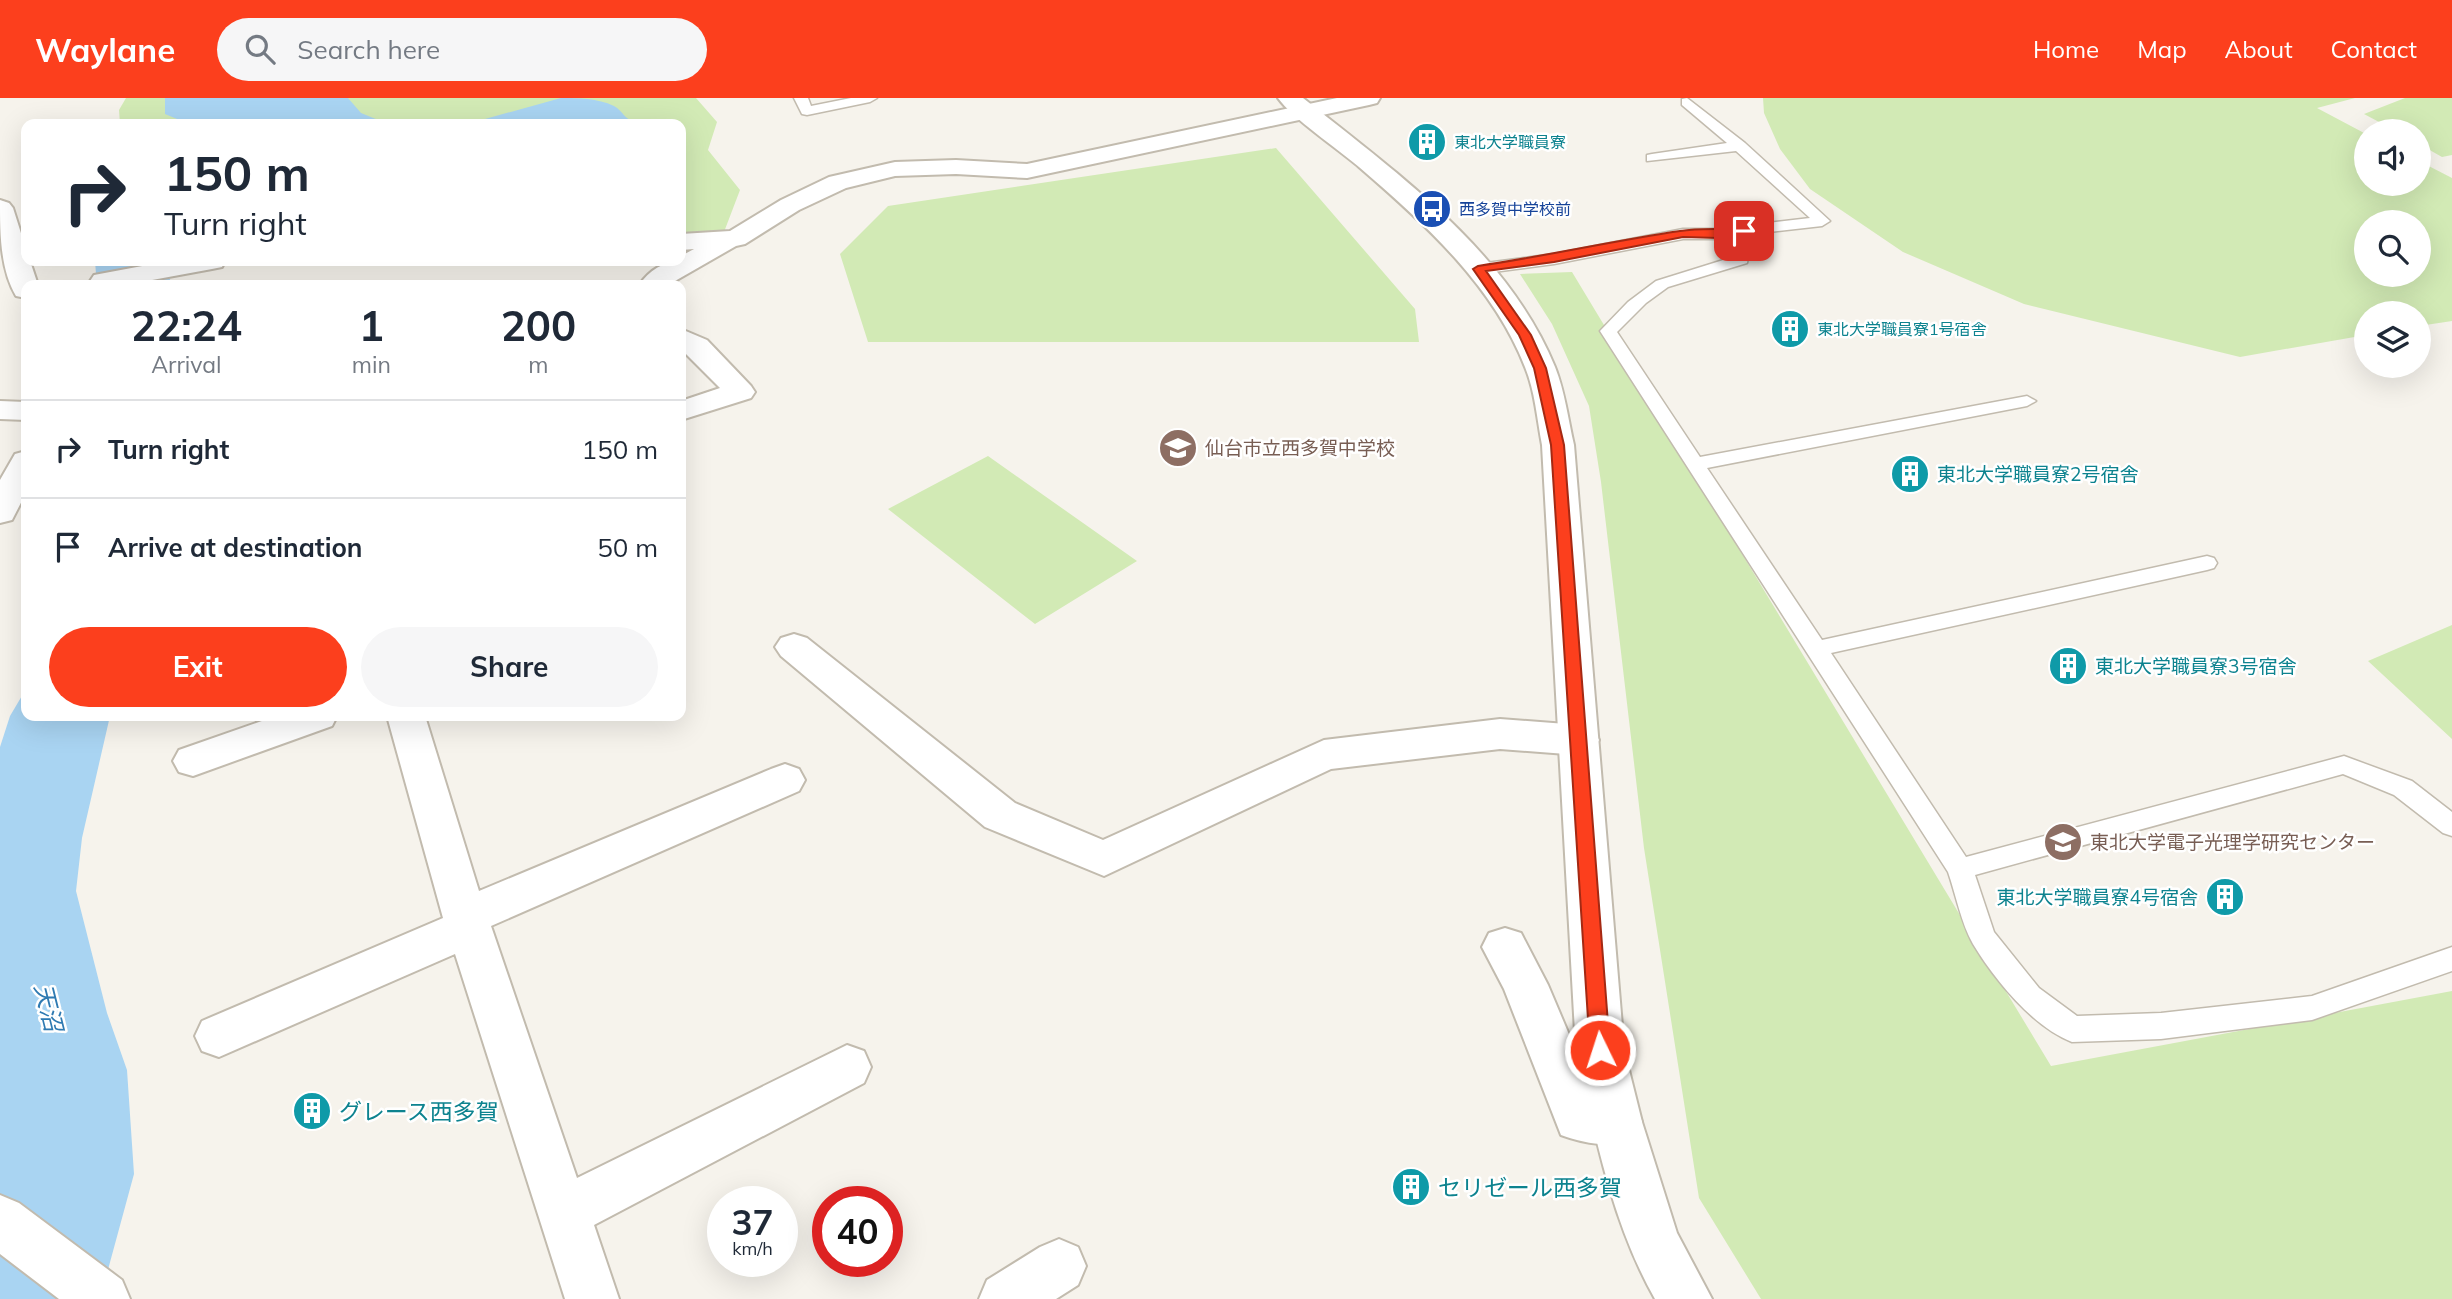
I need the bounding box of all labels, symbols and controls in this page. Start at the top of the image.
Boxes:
search box [217,18,707,81]
text: Waylane [35,29,175,70]
icon: search [241,30,279,68]
text: Search here [297,33,440,66]
text: Home [2033,34,2099,64]
text: Map [2137,34,2187,64]
text: About [2225,34,2293,64]
text: Contact [2331,34,2417,64]
map controls [2354,119,2431,378]
button: sound [2354,119,2431,196]
building icon: 東北大学職員寮 [1406,121,1448,163]
place label: 東北大学職員寮 [1454,132,1566,152]
text: 150 m [164,142,310,203]
icon: right [49,147,140,238]
bus stop icon: 西多賀中学校前 [1411,188,1453,230]
place label: 西多賀中学校前 [1459,199,1571,219]
pin [1714,201,1774,261]
text: Turn right [164,203,307,243]
button: search [2354,210,2431,287]
icon: arrive [1725,212,1763,250]
text: 22:24 [131,299,242,352]
text: 1 [359,299,384,352]
text: 200 [501,299,576,352]
button: layers [2354,301,2431,378]
building icon: 東北大学職員寮1号宿舎 [1769,308,1811,350]
place label: 東北大学職員寮1号宿舎 [1817,319,1987,339]
text: Arrival [151,350,222,379]
text: min [352,350,391,379]
text: m [528,350,549,379]
school or university icon: 仙台市立西多賀中学校 [1157,427,1199,469]
icon: right [49,430,87,468]
text: Turn right [108,433,229,466]
text: 150 m [582,433,658,466]
place label: 仙台市立西多賀中学校 [1205,436,1395,460]
building icon: 東北大学職員寮2号宿舎 [1889,453,1931,495]
place label: 東北大学職員寮2号宿舎 [1937,462,2138,486]
icon: arrive [49,528,87,566]
text: Arrive at destination [108,531,363,564]
text: 50 m [597,531,658,564]
button: Exit [49,627,347,707]
button: Share [361,627,658,707]
building icon: 東北大学職員寮3号宿舎 [2047,645,2089,687]
place label: 東北大学職員寮3号宿舎 [2095,654,2296,678]
school or university icon: 東北大学電子光理学研究センター [2042,821,2084,863]
place label: 東北大学電子光理学研究センター [2090,830,2375,854]
building icon: 東北大学職員寮4号宿舎 [2204,876,2246,918]
place label: 東北大学職員寮4号宿舎 [1997,885,2198,909]
water label: 天沼 [29,980,70,1037]
position arrow [1563,1013,1637,1087]
building icon: グレース西多賀 [291,1090,333,1132]
place label: グレース西多賀 [339,1097,499,1126]
building icon: セリゼール西多賀 [1390,1166,1432,1208]
place label: セリゼール西多賀 [1438,1173,1622,1202]
speed limit sign: 40 [812,1186,903,1277]
text: 37 [731,1200,774,1244]
text: km/h [732,1237,773,1260]

